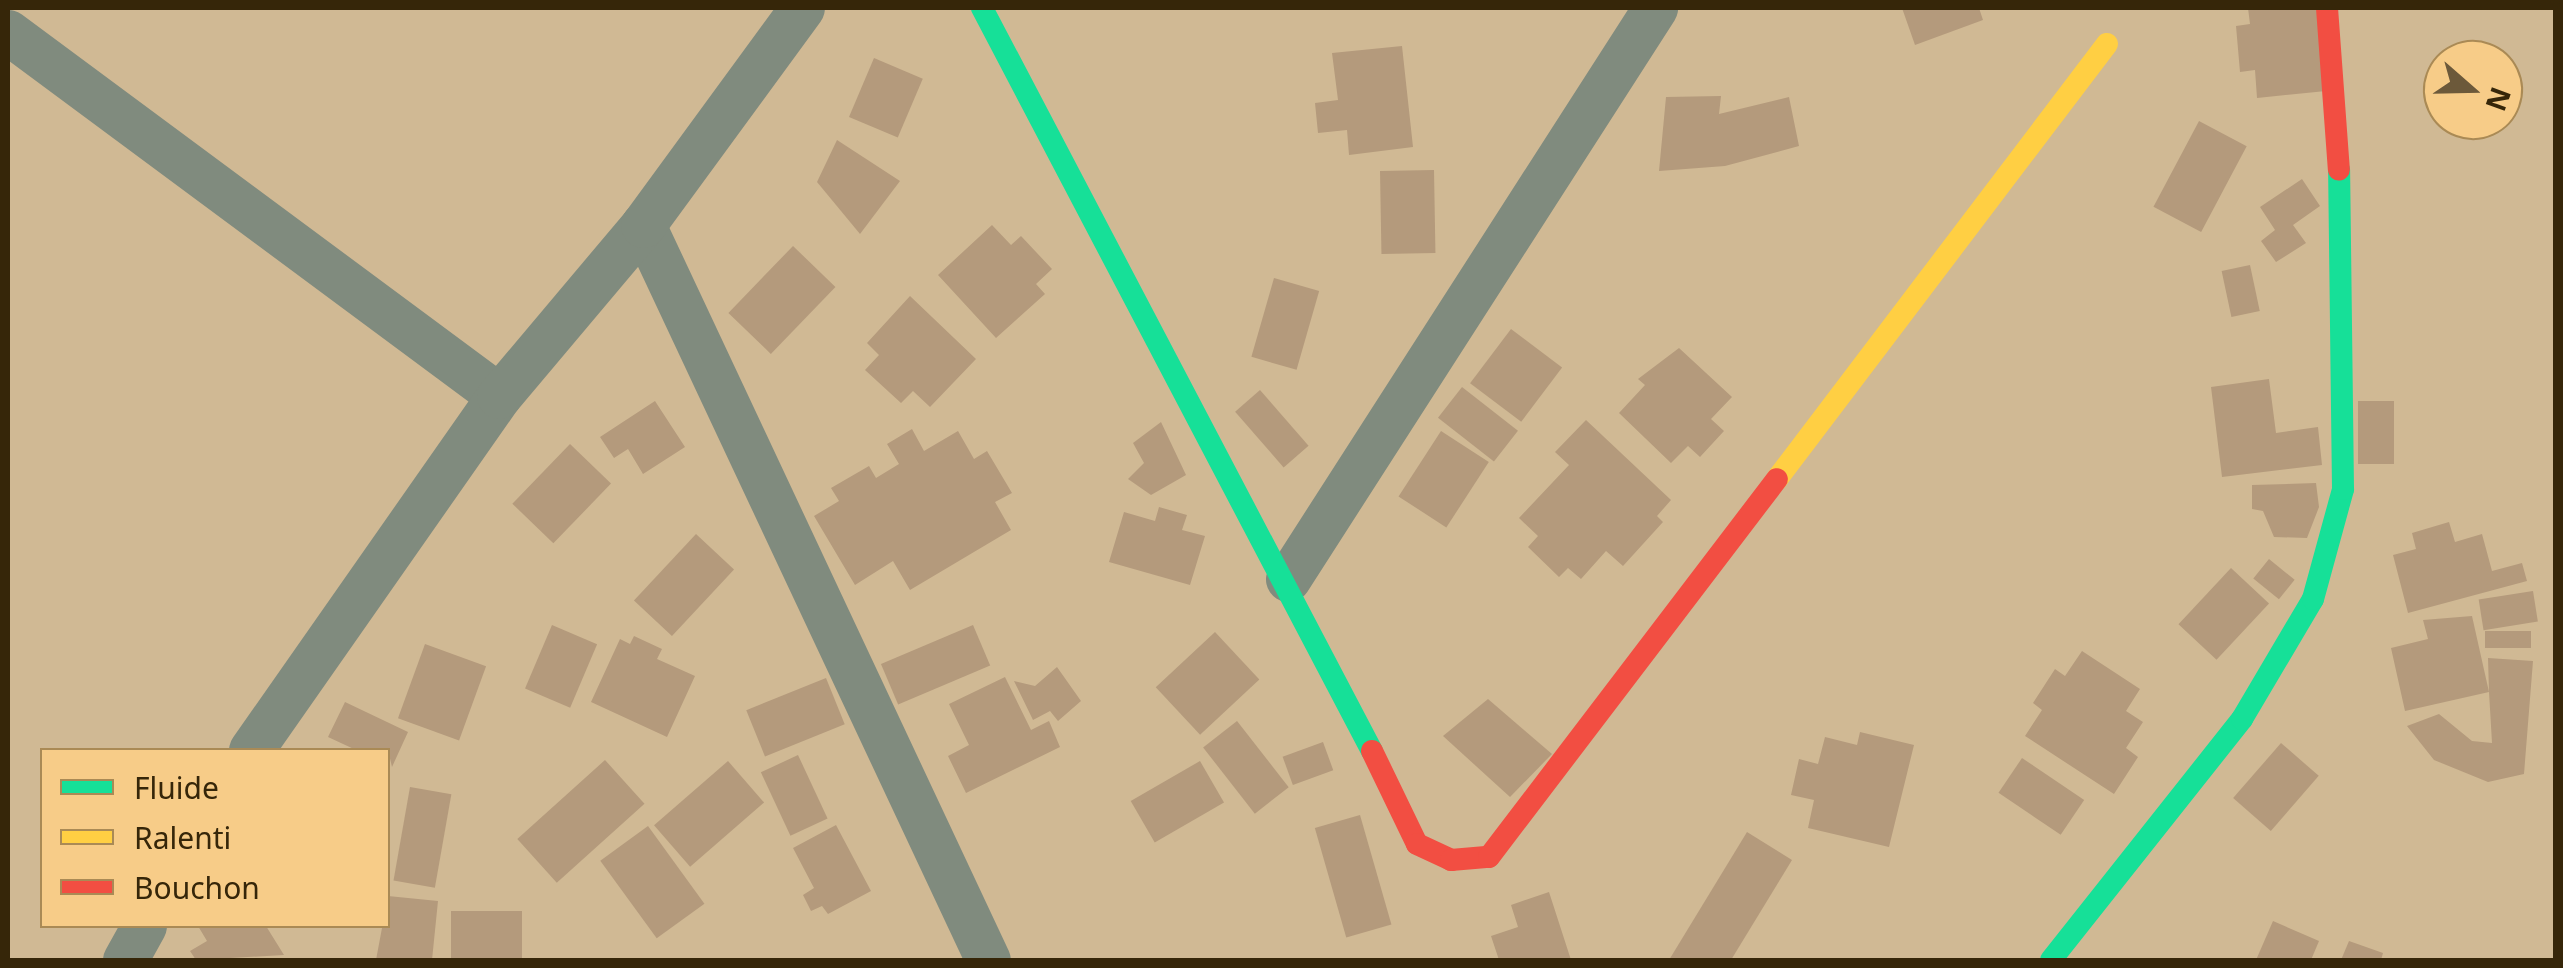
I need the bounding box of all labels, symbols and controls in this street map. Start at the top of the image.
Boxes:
north arrow [2423,40,2523,140]
text: N [2478,82,2521,117]
legend [40,748,390,928]
text: Fluide [134,767,219,808]
text: Ralenti [134,817,231,858]
text: Bouchon [134,867,260,908]

